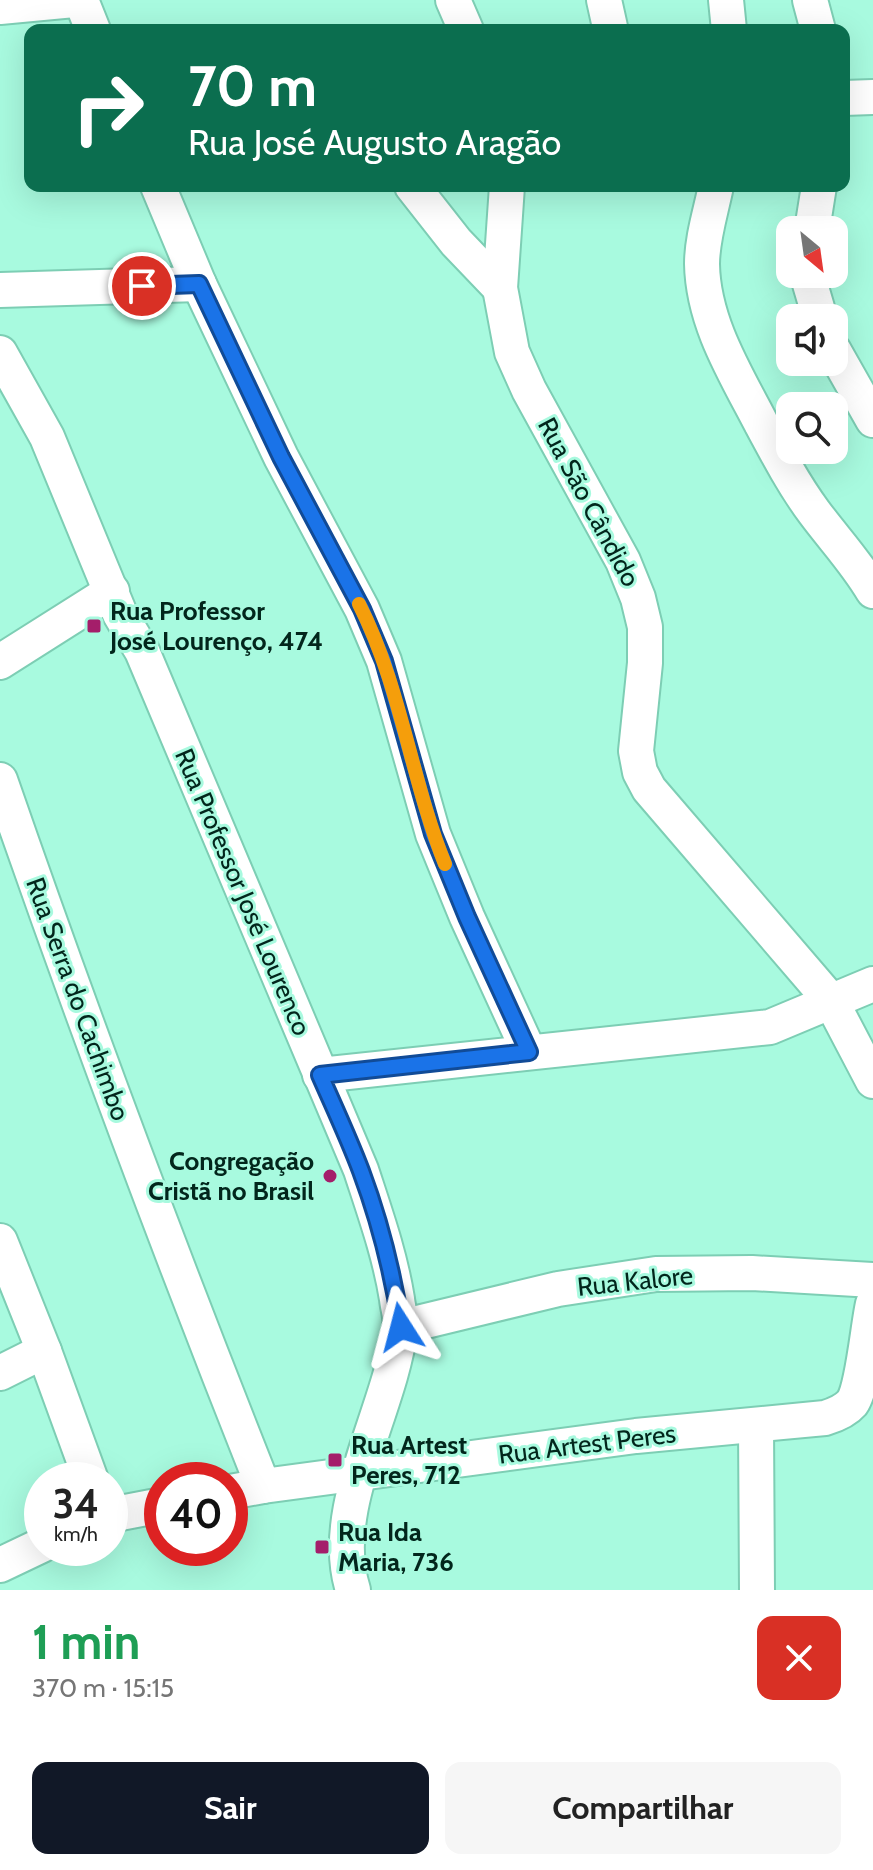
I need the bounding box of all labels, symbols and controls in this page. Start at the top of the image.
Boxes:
text: 70 m [188,52,317,120]
icon: right [56,56,160,160]
text: Rua José Augusto Aragão [188,120,561,164]
north arrow [776,216,848,288]
map controls [776,216,848,464]
pin [108,252,176,320]
icon: arrive [120,264,164,308]
button: sound [776,304,848,376]
button: search [776,392,848,464]
street label: Rua São Cândido [531,412,647,592]
place label: Rua Professor José Lourenço, 474 [109,595,323,657]
marker: Rua Professor José Lourenço, 474 [85,617,103,635]
street label: Rua Professor José Lourenco [168,744,318,1040]
street label: Rua Serra do Cachimbo [19,873,137,1125]
place label: Congregação Cristã no Brasil [148,1145,314,1207]
marker: Congregação Cristã no Brasil [321,1167,339,1185]
street label: Rua Kalore [576,1259,694,1303]
position arrow [359,1285,443,1369]
street label: Rua Artest Peres [496,1417,678,1471]
place label: Rua Artest Peres, 712 [351,1429,467,1491]
marker: Rua Artest Peres, 712 [326,1451,344,1469]
speed limit sign: 40 [144,1462,248,1566]
text: 34 [53,1479,99,1528]
place label: Rua Ida Maria, 736 [338,1516,454,1578]
text: km/h [54,1522,98,1546]
marker: Rua Ida Maria, 736 [313,1538,331,1556]
text: 1 min [32,1613,140,1671]
button: close [757,1616,841,1700]
text: 370 m · 15:15 [32,1672,174,1704]
button: Sair [32,1762,429,1854]
button: Compartilhar [445,1762,841,1854]

